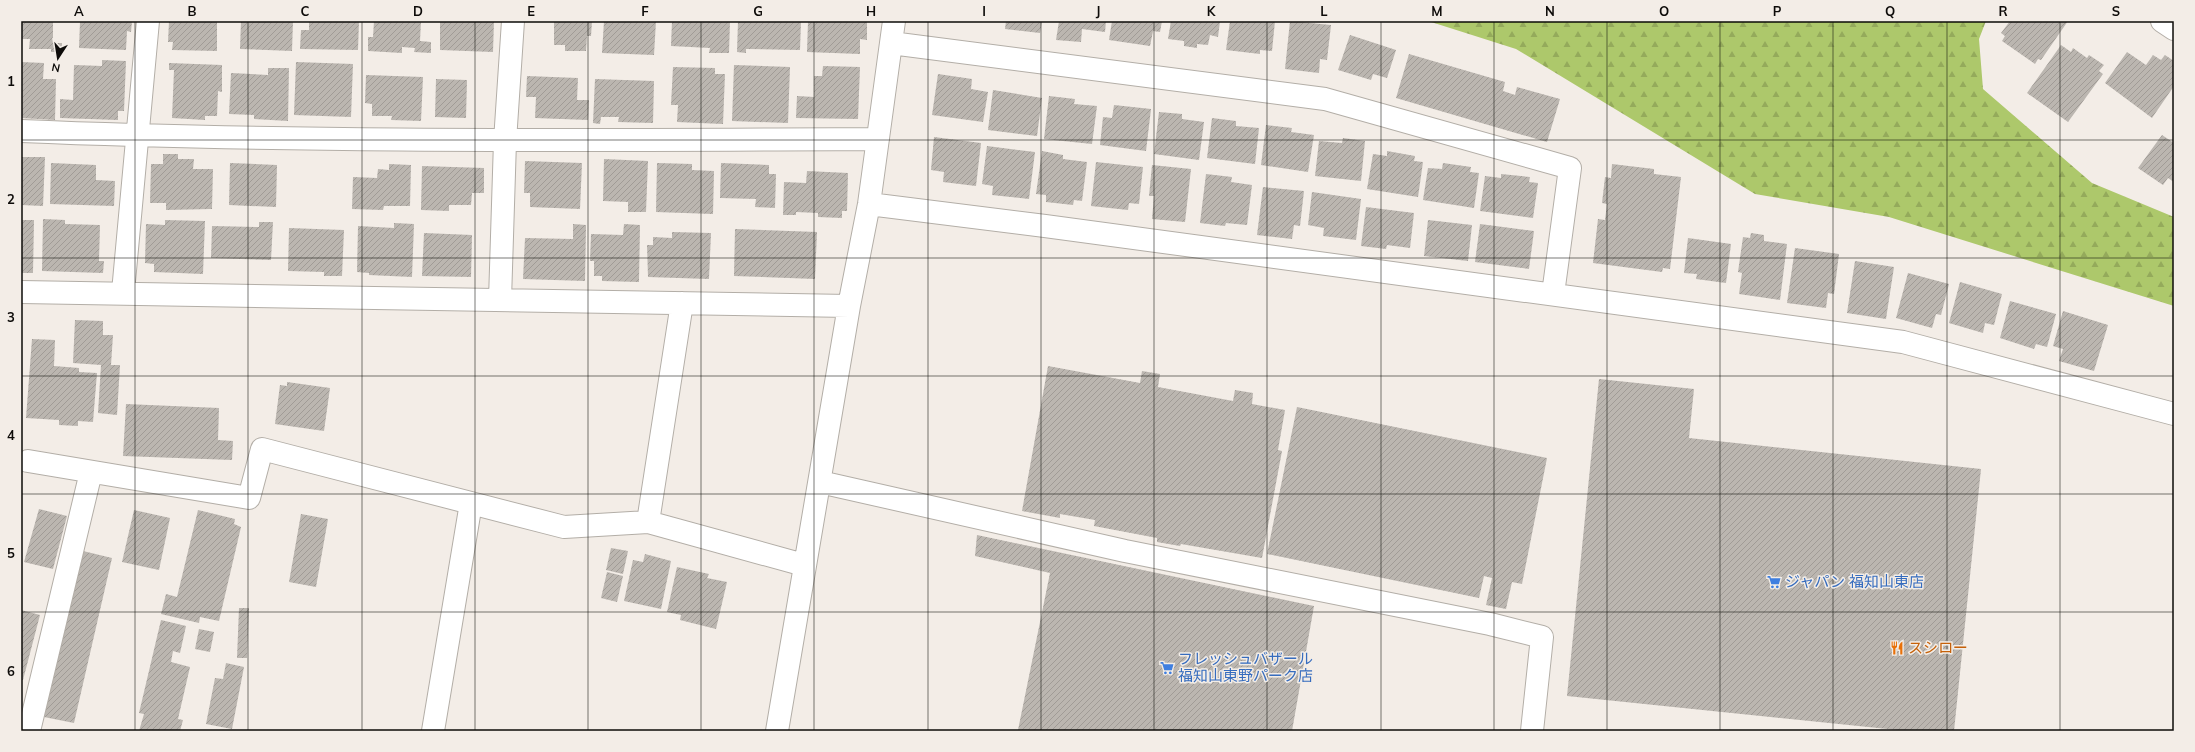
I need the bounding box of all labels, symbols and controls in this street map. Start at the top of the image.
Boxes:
text: A [74,3,84,19]
text: B [188,3,197,19]
text: C [301,3,310,19]
text: D [413,3,423,19]
text: E [527,3,535,19]
text: F [641,3,649,19]
text: G [753,3,763,19]
text: H [866,3,876,19]
text: I [982,3,986,19]
text: J [1096,3,1100,19]
text: K [1207,3,1217,19]
text: L [1320,3,1328,19]
text: M [1431,3,1443,19]
text: N [1545,3,1555,19]
text: O [1659,3,1669,19]
text: P [1773,3,1782,19]
text: Q [1885,3,1895,19]
text: R [1998,3,2008,19]
text: S [2112,3,2120,19]
north arrow [38,38,78,78]
text: N [50,60,61,75]
text: 1 [7,73,15,89]
text: 2 [7,191,15,207]
text: 3 [7,309,15,325]
text: 4 [7,427,15,443]
text: 5 [7,545,15,561]
place label: ジャパン 福知山東店 [1785,572,1924,591]
supermarket icon: ジャパン 福知山東店 [1766,574,1782,590]
place label: スシロー [1908,638,1968,657]
restaurant icon: スシロー [1889,640,1905,656]
place label: フレッシュバザール 福知山東野パーク店 [1178,649,1313,685]
supermarket icon: フレッシュバザール 福知山東野パーク店 [1159,660,1175,676]
text: 6 [7,663,15,679]

